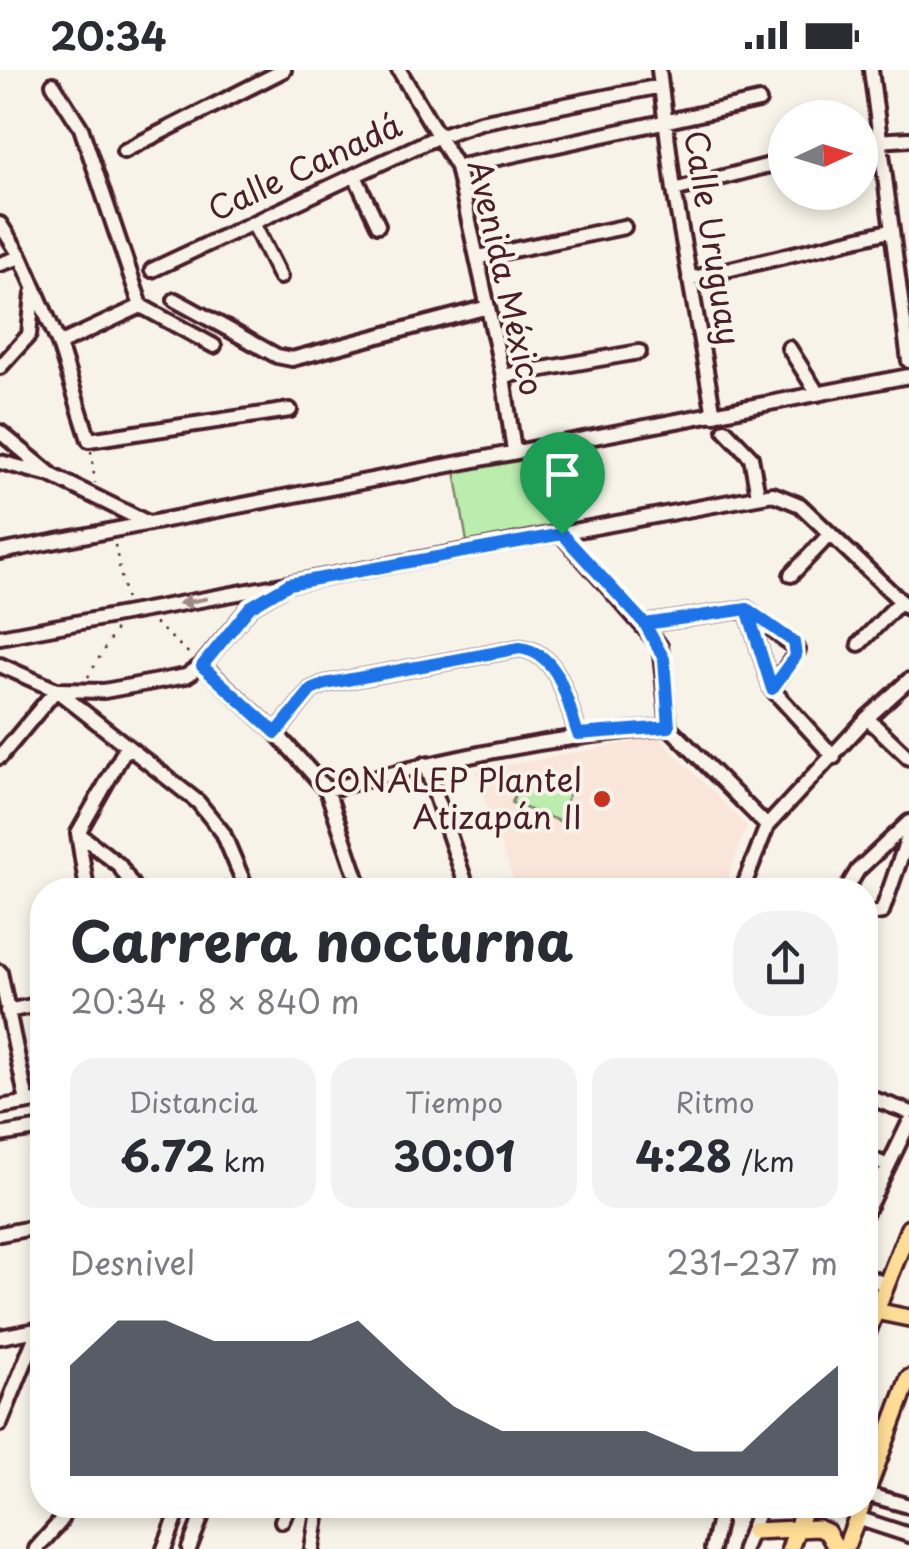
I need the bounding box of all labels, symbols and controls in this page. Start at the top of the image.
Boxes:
text: 20:34 [50,7,167,64]
street label: Calle Canadá [199,100,409,232]
north arrow [768,100,878,210]
map controls [768,100,878,210]
street label: Calle Uruguay [673,127,755,349]
street label: Avenida México [457,155,557,400]
pin [520,432,605,535]
icon: arrive [535,447,590,502]
one-way arrow [177,594,208,609]
place label: CONALEP Plantel Atizapán II [313,755,582,840]
marker: CONALEP Plantel Atizapán II [591,788,613,810]
text: Carrera nocturna [70,898,573,981]
button: share [733,911,838,1016]
text: 20:34 · 8 × 840 m [70,977,360,1025]
text: Distancia [128,1080,258,1123]
text: Tiempo [405,1080,503,1123]
text: Ritmo [676,1080,754,1123]
text: 6.72 [120,1123,214,1186]
text: 30:01 [393,1123,515,1186]
text: 4:28 [635,1123,732,1186]
text: km [214,1139,266,1182]
text: /km [732,1139,795,1182]
text: Desnivel [70,1238,195,1286]
text: 231–237 m [666,1238,838,1286]

